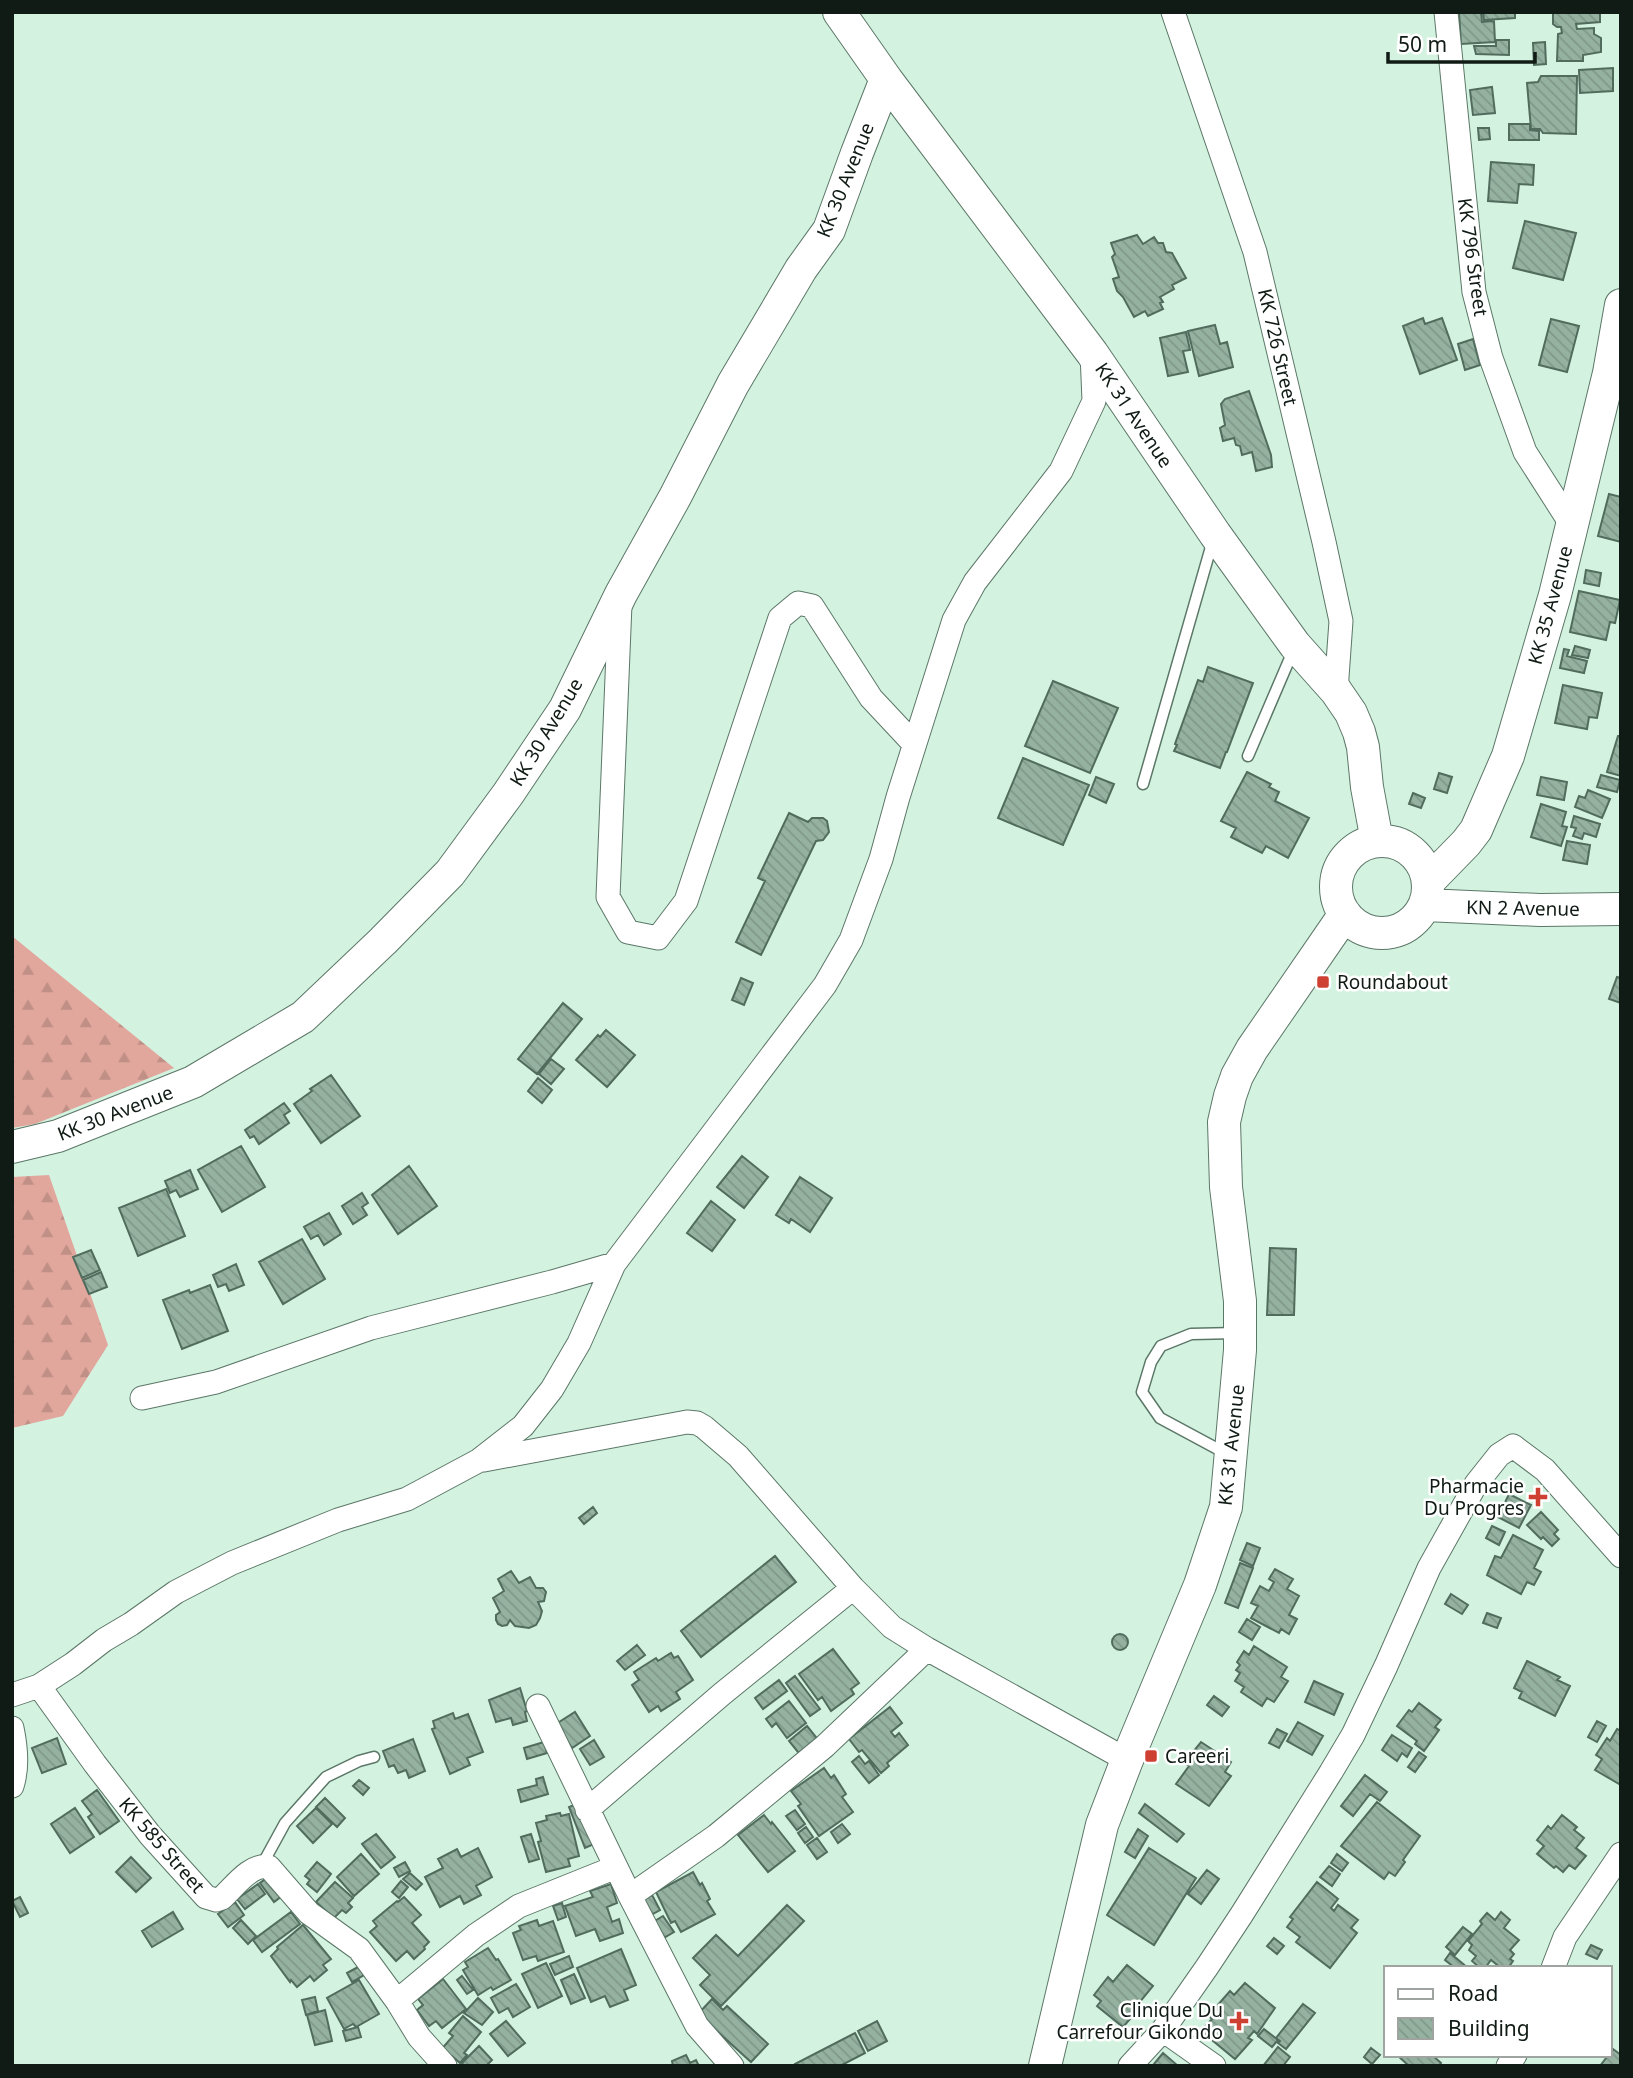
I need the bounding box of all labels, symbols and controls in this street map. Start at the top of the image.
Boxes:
scale bar [1388,21,1535,65]
text: 50 m [1398,30,1447,58]
street label: KK 30 Avenue [810,119,880,241]
street label: KK 796 Street [1452,196,1494,318]
street label: KK 726 Street [1252,286,1304,408]
street label: KK 31 Avenue [1089,357,1179,473]
street label: KK 35 Avenue [1522,543,1578,667]
street label: KK 30 Avenue [503,673,589,791]
street label: KN 2 Avenue [1466,894,1580,922]
place label: Roundabout [1337,969,1448,995]
marker: Roundabout [1315,974,1331,990]
street label: KK 30 Avenue [53,1079,177,1147]
street label: KK 31 Avenue [1212,1383,1250,1507]
place label: Pharmacie Du Progres [1424,1473,1524,1521]
marker: Pharmacie Du Progres [1530,1489,1546,1505]
place label: Careeri [1165,1743,1229,1769]
marker: Careeri [1143,1748,1159,1764]
street label: KK 585 Street [113,1792,211,1899]
legend [1384,1966,1612,2057]
text: Road [1448,1979,1498,2007]
place label: Clinique Du Carrefour Gikondo [1056,1997,1223,2045]
marker: Clinique Du Carrefour Gikondo [1229,2011,1249,2031]
text: Building [1448,2014,1530,2042]

